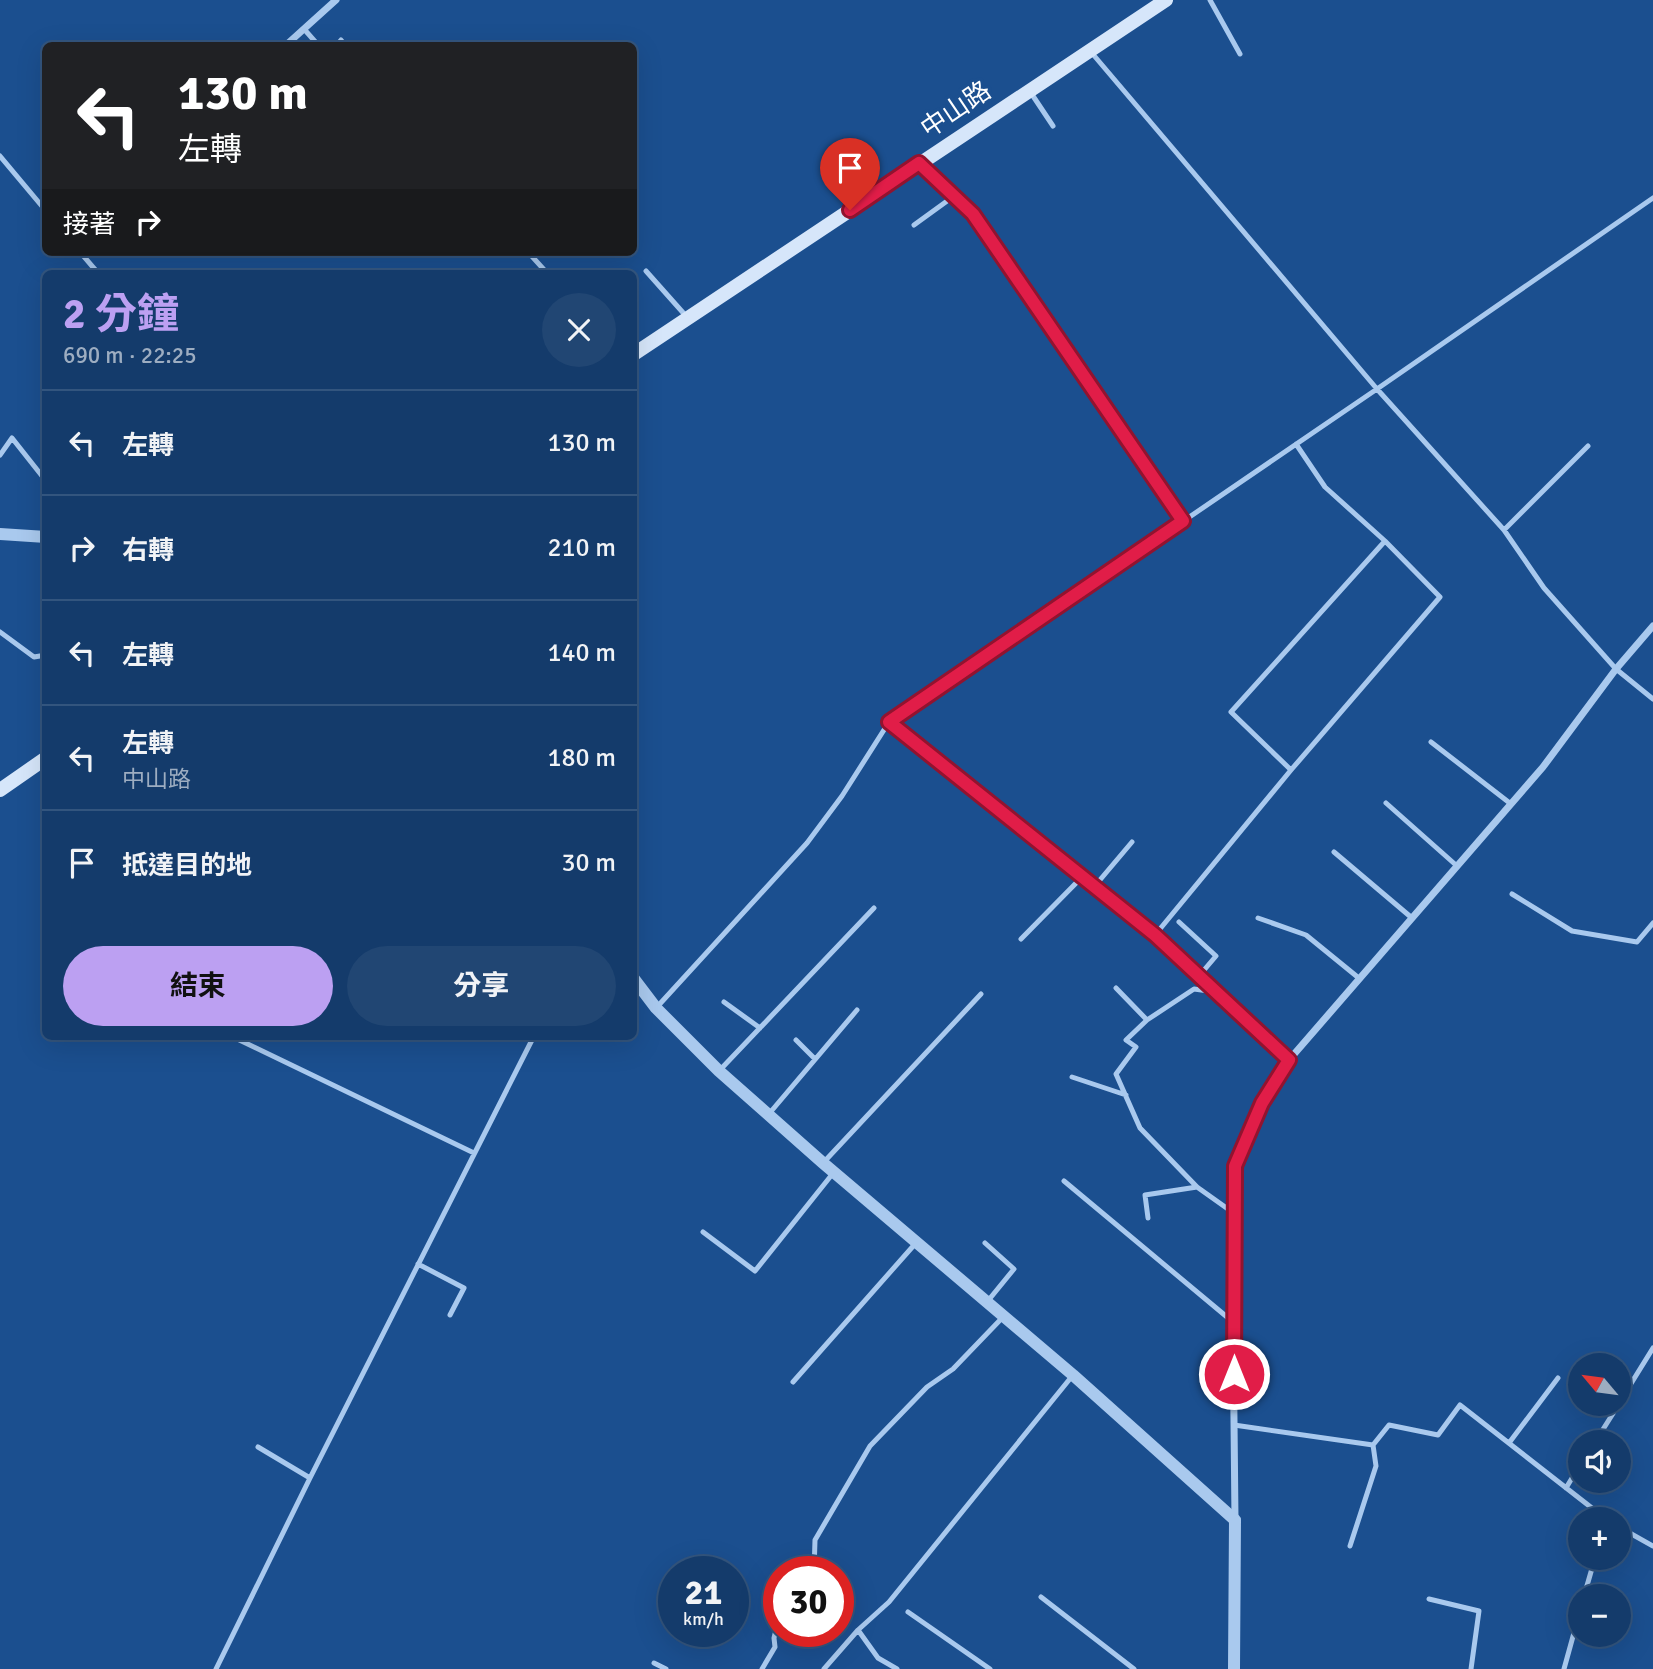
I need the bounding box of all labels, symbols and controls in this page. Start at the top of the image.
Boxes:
text: 130 m [178,63,308,123]
icon: left [63,70,154,161]
street label: 中山路 [915,75,997,145]
text: 左轉 [178,130,242,169]
pin [820,138,880,210]
icon: arrive [831,149,869,187]
icon: right [129,203,167,241]
text: 接著 [63,209,115,241]
text: 2 分鐘 [63,289,179,340]
button: close [542,293,616,367]
text: 690 m · 22:25 [63,341,197,370]
icon: left [63,424,101,462]
text: 130 m [547,427,616,459]
text: 左轉 [122,430,174,462]
icon: right [63,529,101,567]
text: 210 m [547,532,616,564]
text: 右轉 [122,535,174,567]
icon: left [63,634,101,672]
text: 140 m [547,637,616,669]
text: 左轉 [122,640,174,672]
text: 左轉 [122,728,174,760]
icon: left [63,739,101,777]
text: 180 m [547,742,616,774]
text: 中山路 [122,765,191,794]
icon: arrive [63,844,101,882]
text: 30 m [561,847,616,879]
text: 抵達目的地 [122,850,252,882]
button: 結束 [63,946,333,1026]
button: 分享 [347,946,616,1026]
position arrow [1197,1337,1271,1411]
north arrow [1568,1353,1631,1416]
map controls [1568,1353,1631,1647]
button: sound [1568,1430,1631,1493]
button: + [1568,1507,1631,1570]
speed limit sign: 30 [763,1556,854,1647]
text: 21 [685,1571,722,1614]
button: − [1568,1584,1631,1647]
text: km/h [683,1608,724,1630]

